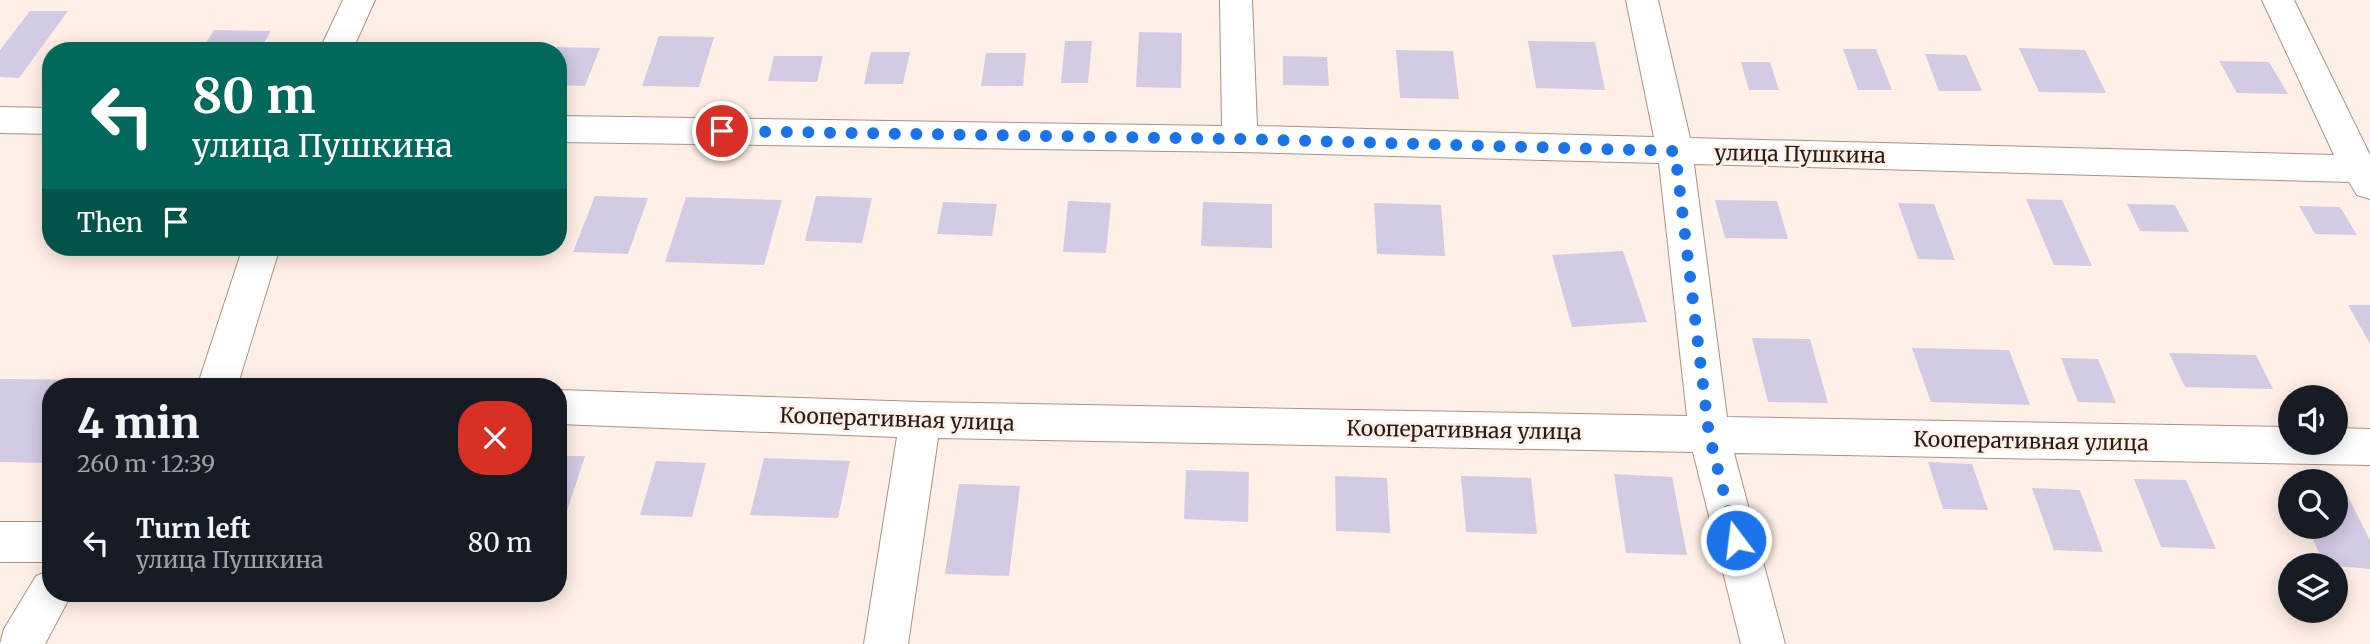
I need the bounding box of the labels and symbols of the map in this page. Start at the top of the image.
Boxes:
pin [692,101,752,161]
street label: улица Пушкина [1714,139,1886,169]
street label: Кооперативная улица [779,401,1015,437]
street label: Кооперативная улица [1346,414,1582,446]
street label: Кооперативная улица [1913,425,2149,457]
position arrow [1699,503,1773,577]

